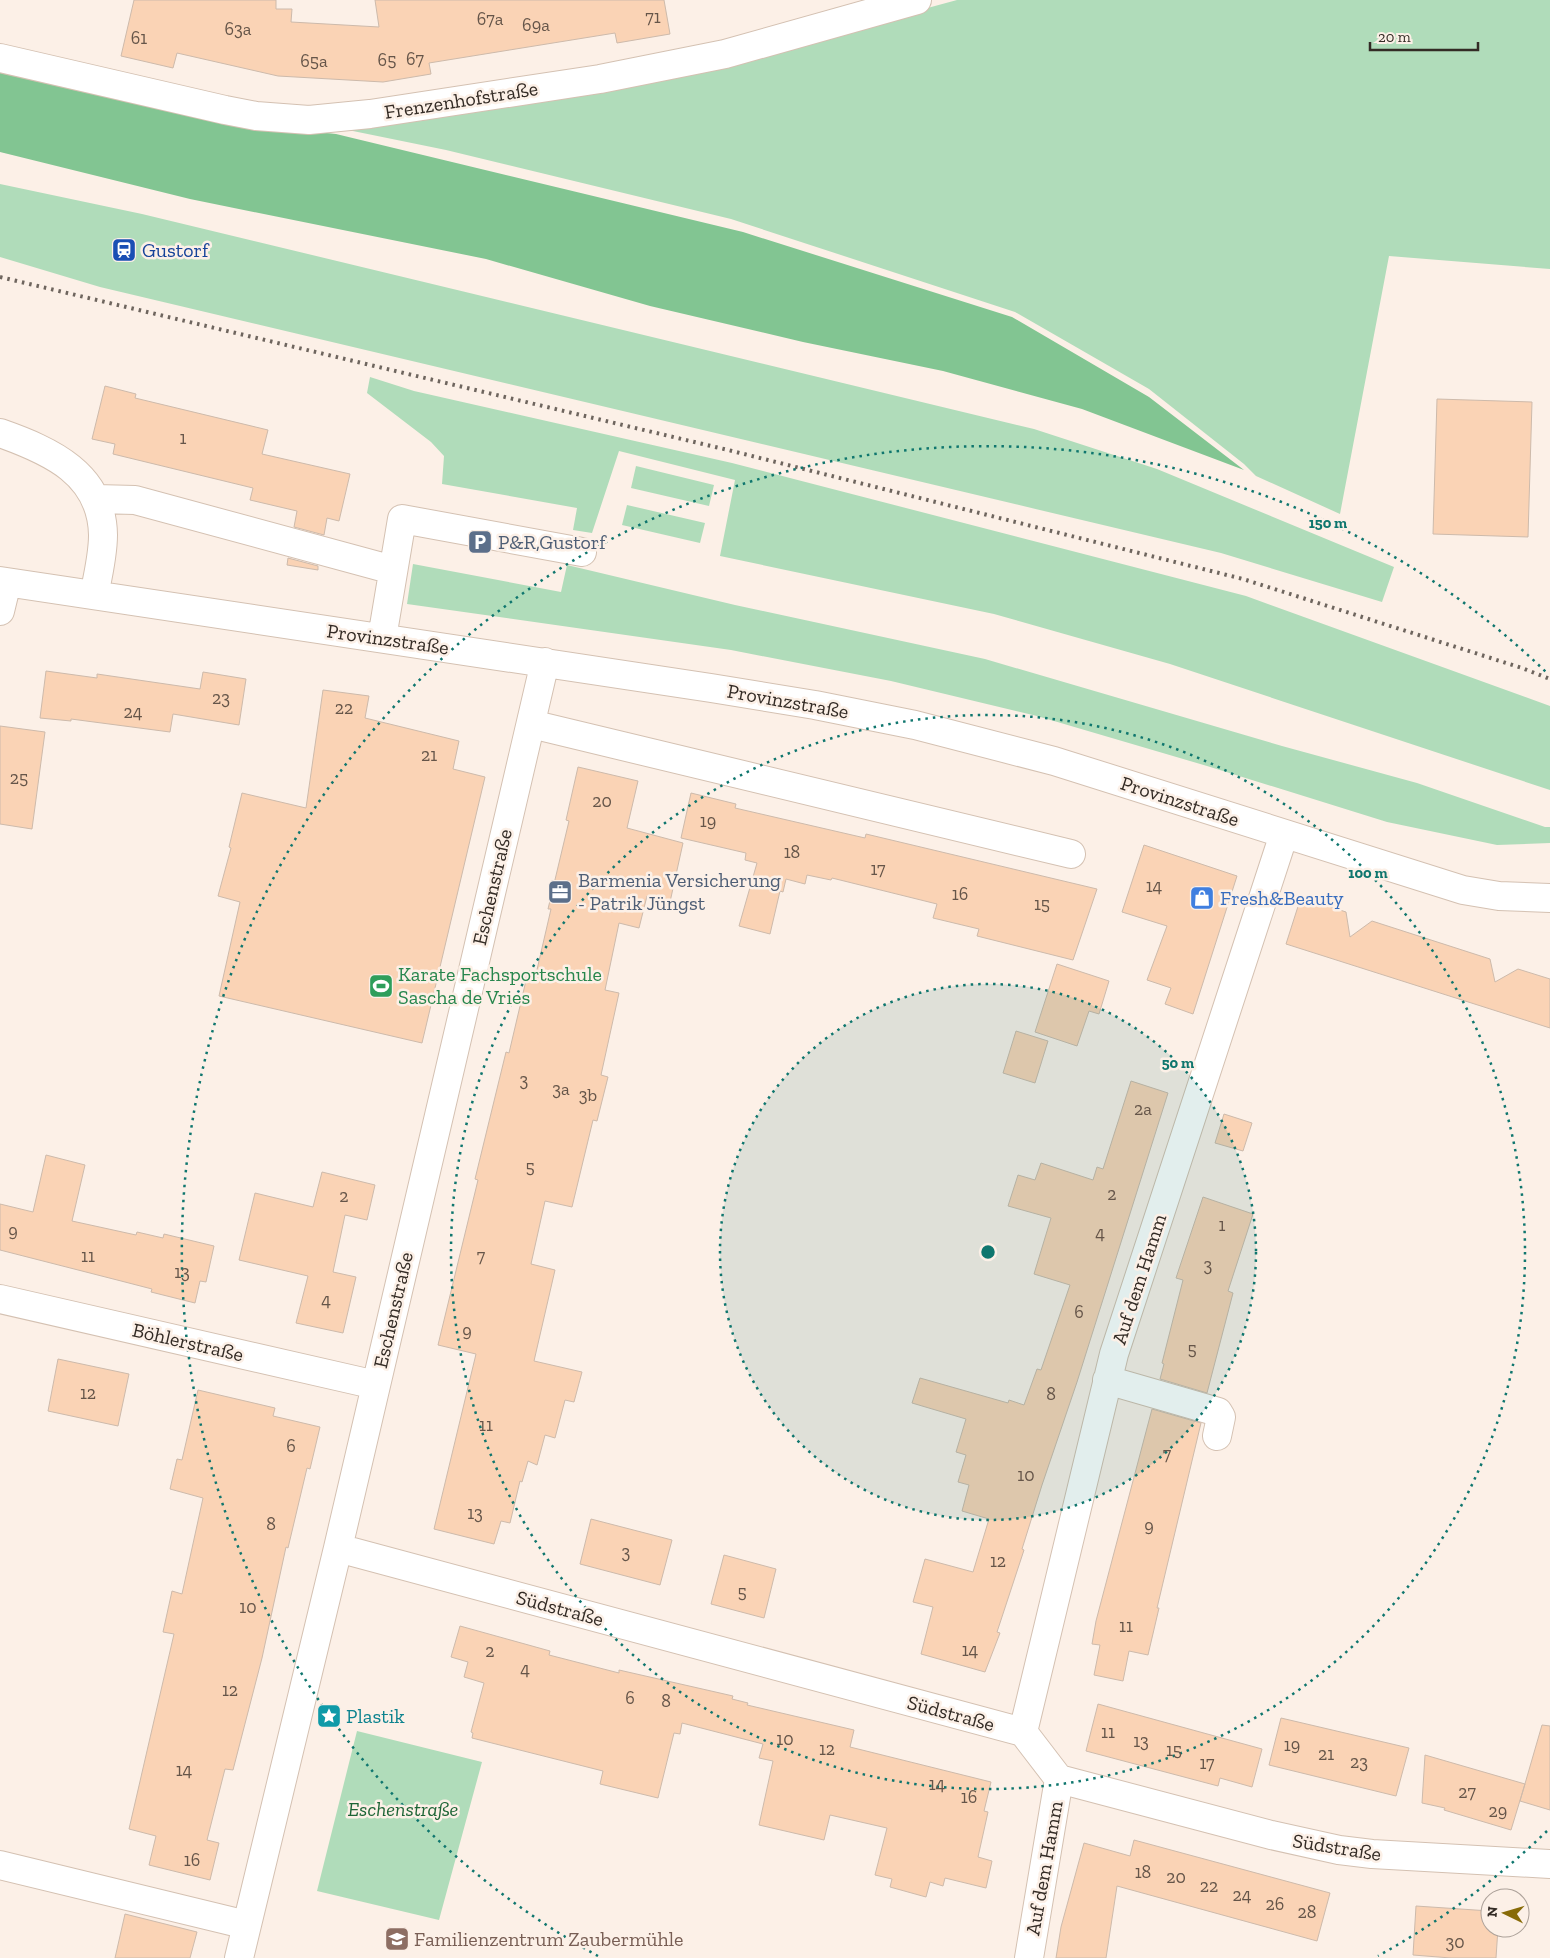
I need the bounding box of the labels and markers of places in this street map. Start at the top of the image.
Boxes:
station icon: Gustorf [111,237,137,263]
place label: Gustorf [142,238,210,262]
parking icon: P&R,Gustorf [467,529,493,555]
place label: P&R,Gustorf [498,530,607,554]
place label: Barmenia Versicherung - Patrik Jüngst [578,868,781,915]
office icon: Barmenia Versicherung - Patrik Jüngst [547,879,573,905]
shop icon: Fresh&Beauty [1189,885,1215,911]
place label: Fresh&Beauty [1220,886,1344,910]
place label: Karate Fachsportschule Sascha de Vries [398,962,602,1009]
sports icon: Karate Fachsportschule Sascha de Vries [368,973,394,999]
centre of rings [979,1243,997,1261]
place icon: Plastik [316,1703,342,1729]
place label: Plastik [346,1704,405,1728]
school or university icon: Familienzentrum Zaubermühle [384,1926,410,1952]
place label: Familienzentrum Zaubermühle [414,1927,684,1951]

